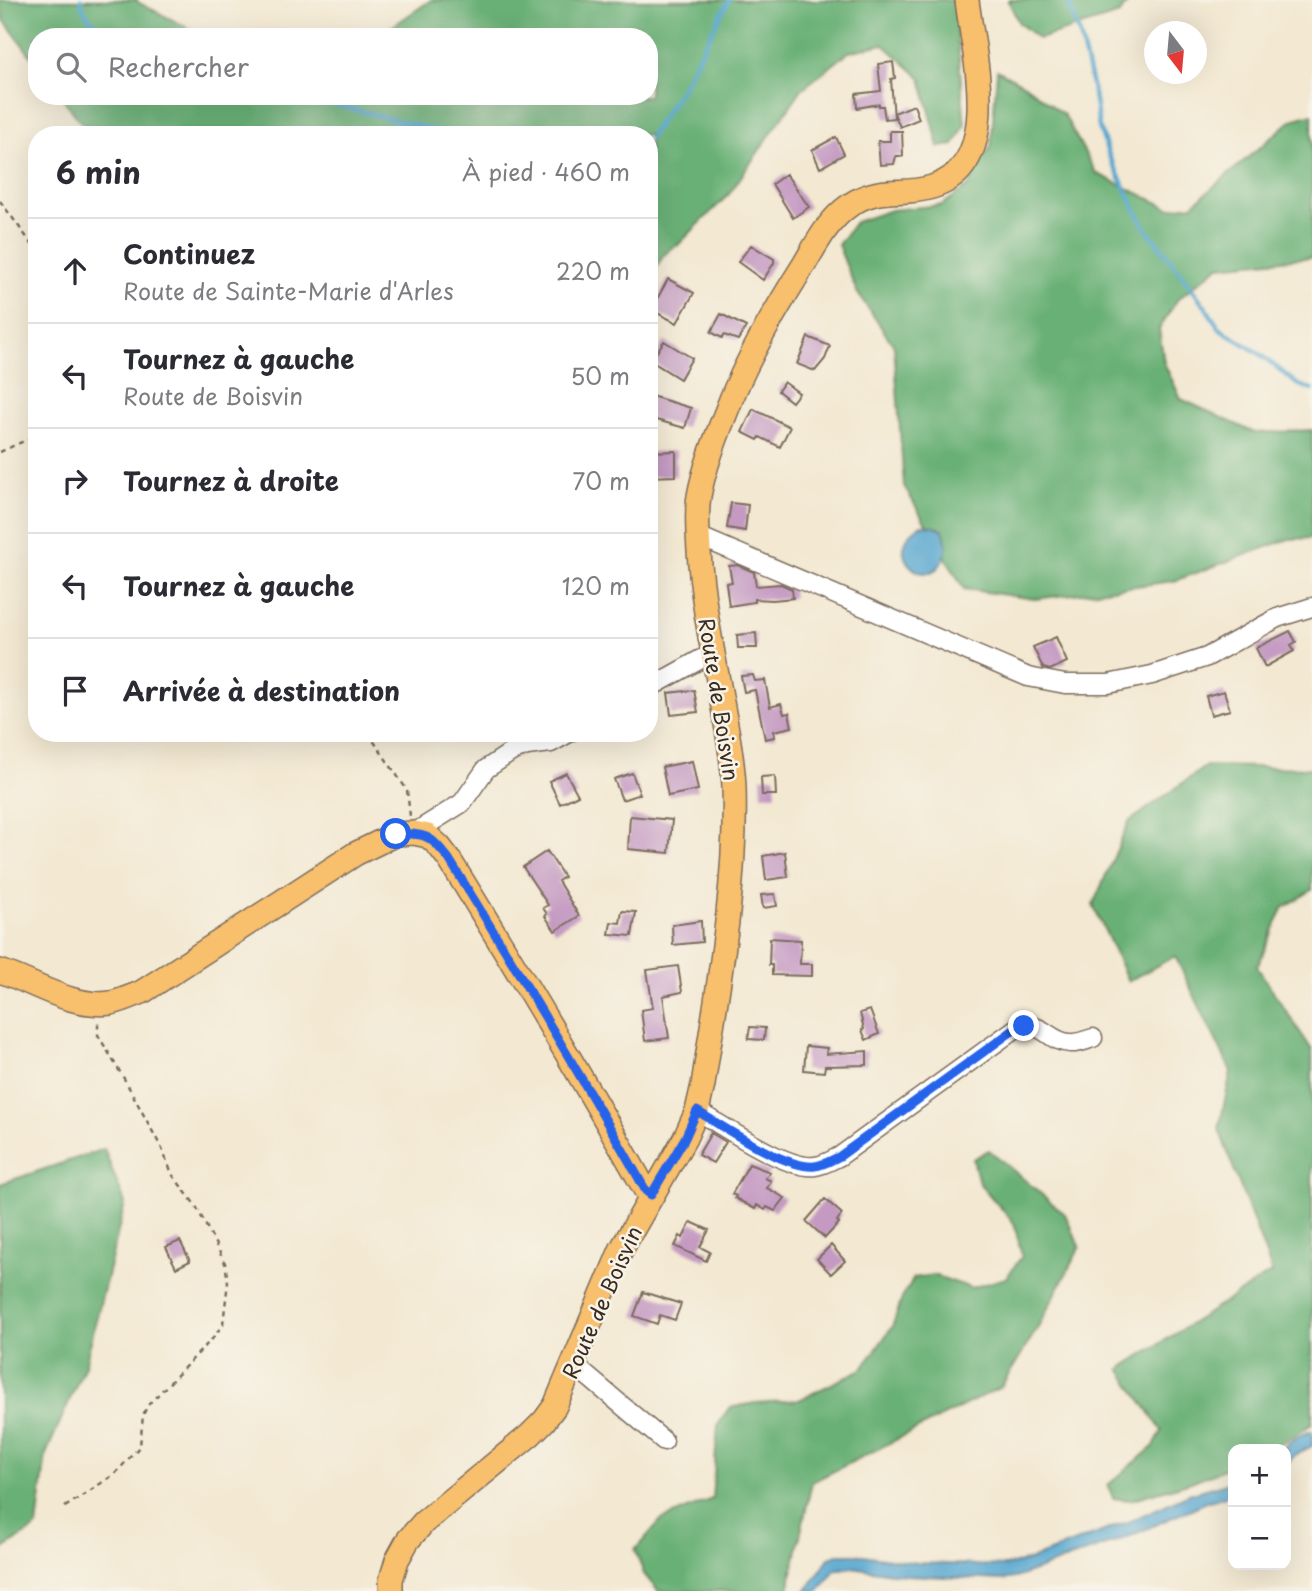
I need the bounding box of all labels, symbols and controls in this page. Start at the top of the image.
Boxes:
north arrow [1144,21,1207,84]
search box [28,28,658,105]
text: Rechercher [108,47,249,86]
icon: search [52,48,90,86]
text: 6 min [56,149,141,194]
text: À pied · 460 m [462,154,630,189]
text: Continuez [123,234,255,273]
icon: ahead [56,252,94,290]
text: 220 m [556,253,630,288]
text: Route de Sainte-Marie d'Arles [123,273,454,308]
text: Tournez à gauche [123,339,354,378]
icon: left [56,357,94,395]
text: 50 m [570,358,630,393]
text: Route de Boisvin [123,378,303,413]
text: Tournez à droite [123,461,339,500]
icon: right [56,462,94,500]
text: 70 m [572,463,630,498]
text: Tournez à gauche [123,566,354,605]
icon: left [56,567,94,605]
text: 120 m [562,568,630,603]
street label: Route de Boisvin [691,615,749,783]
text: Arrivée à destination [123,671,400,710]
icon: arrive [56,672,94,710]
route start [380,818,411,849]
route end [1008,1010,1039,1041]
street label: Route de Boisvin [553,1220,649,1384]
map controls [1228,1444,1291,1570]
button: + [1228,1444,1291,1507]
button: − [1228,1507,1291,1570]

